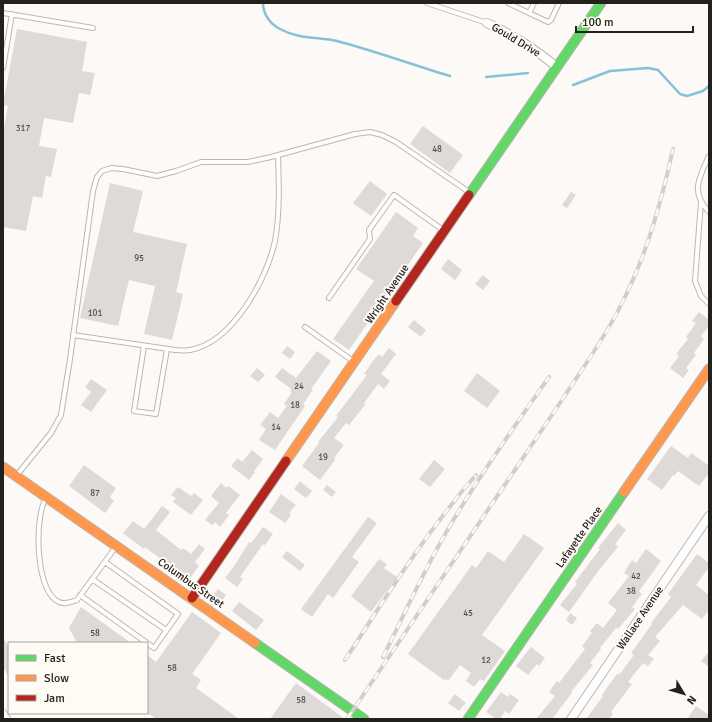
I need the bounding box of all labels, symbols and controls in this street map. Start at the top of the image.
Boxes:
scale bar [576,8,693,34]
text: 100 m [582,15,614,30]
street label: Gould Drive [489,20,543,60]
house number: 317 [16,123,30,134]
house number: 48 [432,144,442,155]
house number: 95 [134,253,144,264]
street label: Wright Avenue [362,262,412,326]
house number: 101 [88,308,102,319]
house number: 24 [294,381,304,392]
house number: 18 [290,400,300,411]
house number: 14 [271,422,281,433]
house number: 19 [318,452,328,463]
house number: 87 [90,488,100,499]
street label: Lafayette Place [553,504,605,570]
street label: Columbus Street [155,555,227,611]
house number: 42 [631,571,641,582]
street label: Wallace Avenue [614,584,666,652]
house number: 38 [626,586,636,597]
house number: 45 [463,608,473,619]
house number: 58 [90,628,100,639]
legend [8,642,148,714]
text: Fast [44,651,65,666]
house number: 12 [481,655,491,666]
house number: 58 [167,663,177,674]
text: Slow [44,671,69,686]
north arrow [664,674,704,714]
text: Jam [44,691,65,706]
text: N [684,693,699,707]
house number: 58 [296,695,306,706]

